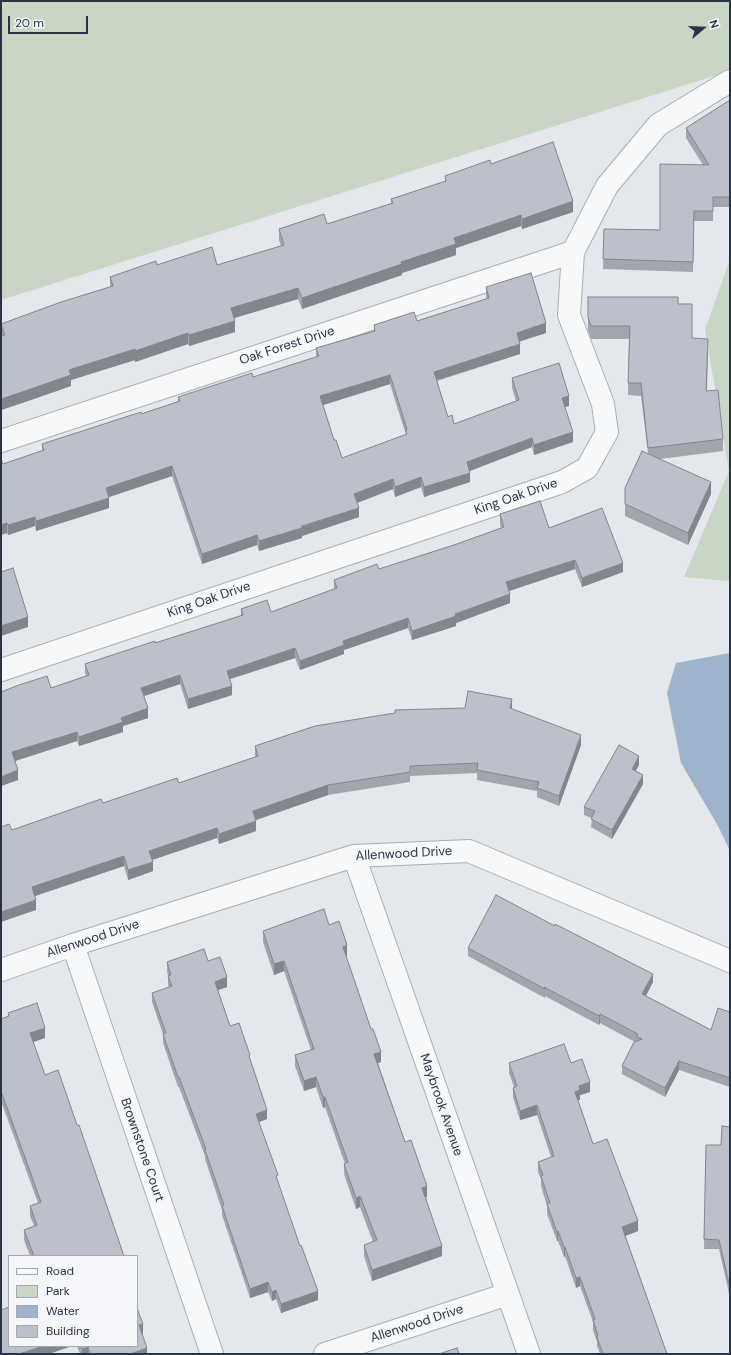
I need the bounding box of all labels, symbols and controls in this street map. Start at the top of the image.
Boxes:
scale bar [10,8,90,34]
north arrow [683,8,723,48]
text: 20 m [15,15,44,31]
text: N [706,18,722,30]
street label: Oak Forest Drive [237,323,337,369]
street label: King Oak Drive [472,475,560,519]
street label: King Oak Drive [165,578,253,622]
street label: Allenwood Drive [355,844,453,864]
street label: Allenwood Drive [45,917,141,961]
street label: Maybrook Avenue [416,1052,466,1158]
street label: Brownstone Court [117,1096,167,1204]
legend [8,1255,138,1347]
text: Road [46,1263,74,1279]
text: Park [46,1283,70,1299]
street label: Allenwood Drive [369,1302,465,1346]
text: Water [46,1303,79,1319]
text: Building [46,1323,90,1339]

